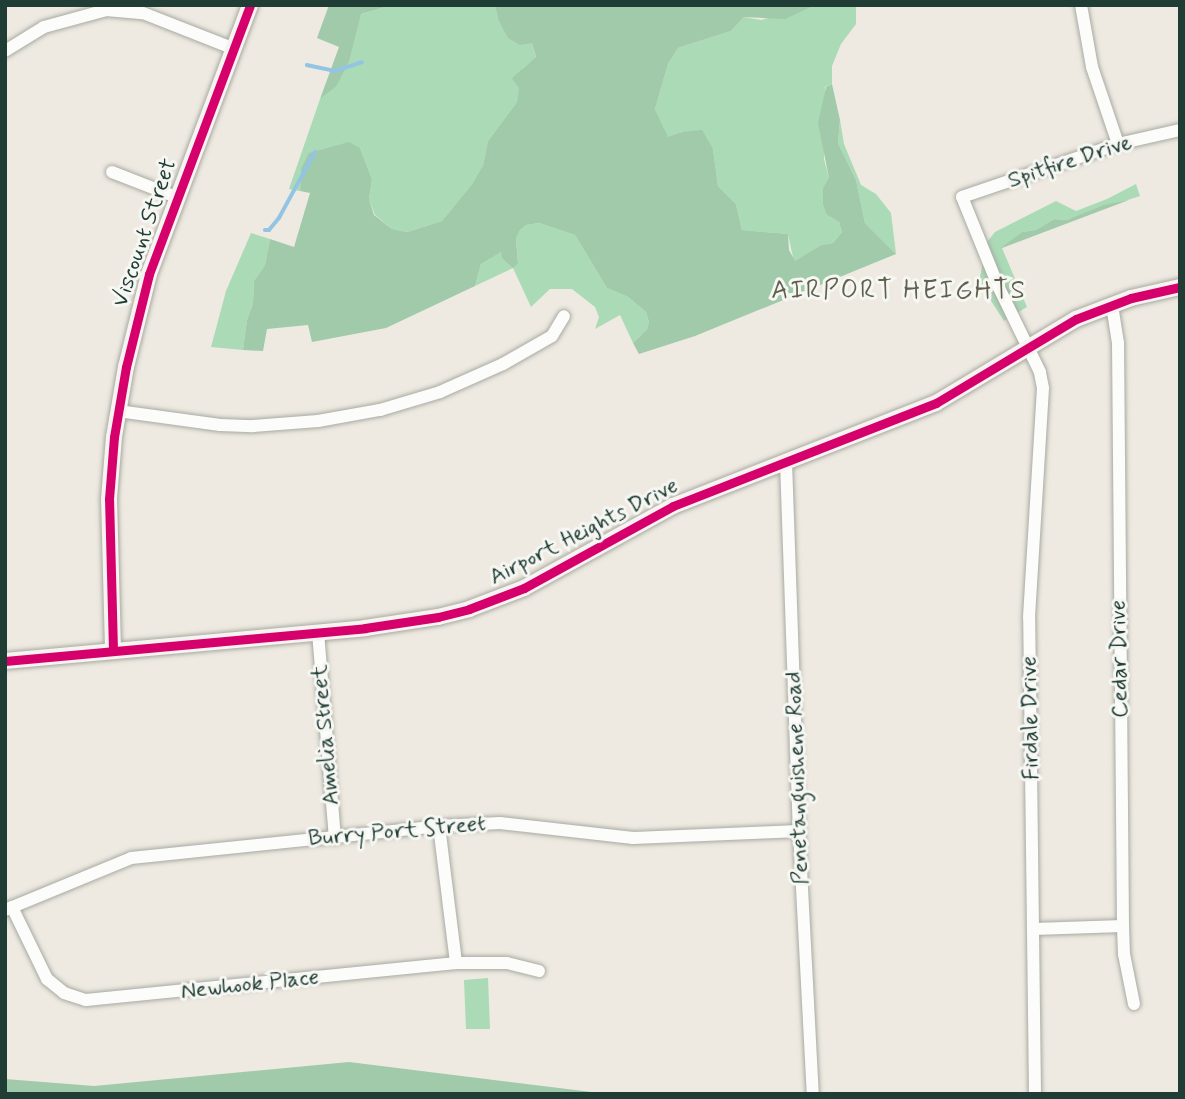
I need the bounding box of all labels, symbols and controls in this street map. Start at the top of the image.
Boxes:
street label: Spitfire Drive [1005,129,1135,195]
street label: Viscount Street [107,156,183,310]
district label: AIRPORT HEIGHTS [773,276,1025,308]
street label: Airport Heights Drive [484,472,684,592]
street label: Cedar Drive [1105,600,1135,718]
street label: Firdale Drive [1016,656,1046,780]
street label: Amelia Street [306,664,346,806]
street label: Penetanguishene Road [780,671,816,885]
street label: Burry Port Street [308,811,486,853]
street label: Newhook Place [179,964,321,1006]

